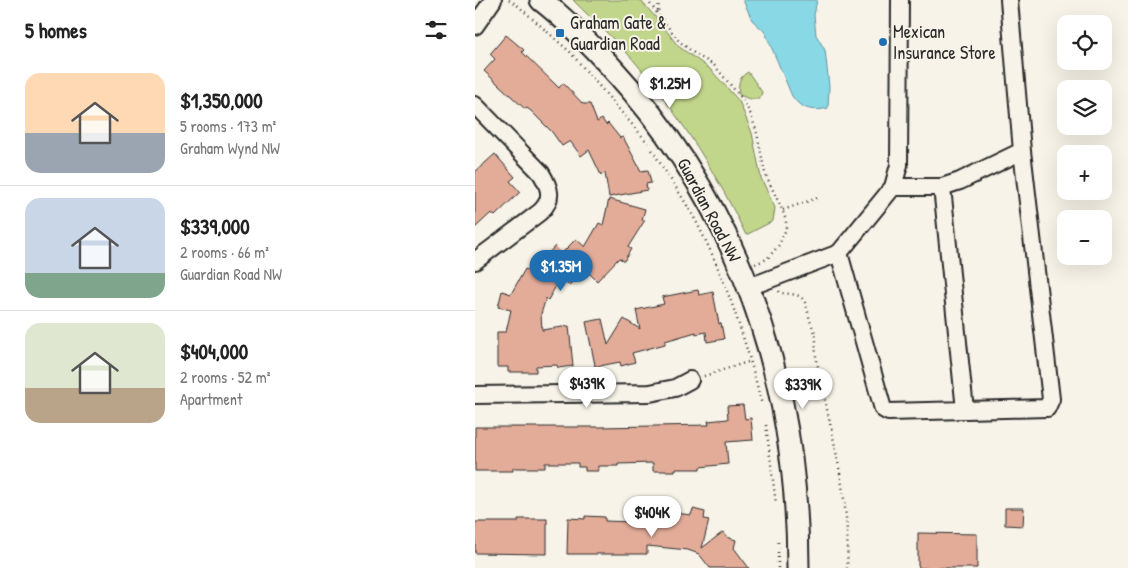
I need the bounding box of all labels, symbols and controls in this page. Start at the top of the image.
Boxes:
place label: Graham Gate & Guardian Road [570,10,666,56]
map controls [1057,15,1112,265]
button: locate [1057,15,1112,70]
text: 5 homes [25,16,87,45]
icon: filters [422,16,450,44]
place label: Mexican Insurance Store [893,19,996,65]
marker: Graham Gate & Guardian Road [554,27,566,39]
marker: Mexican Insurance Store [877,36,889,48]
pin: $1.25M [629,66,711,109]
text: $1.25M [649,72,691,94]
button: layers [1057,80,1112,135]
text: $1,350,000 [180,86,263,115]
icon: home [65,93,125,153]
text: 5 rooms · 173 m² [180,115,276,137]
text: Graham Wynd NW [180,137,280,159]
button: + [1057,145,1112,200]
street label: Guardian Road NW [672,153,747,266]
button: − [1057,210,1112,265]
text: $339,000 [180,212,250,241]
icon: home [65,218,125,278]
text: 2 rooms · 66 m² [180,241,269,263]
pin: $1.35M [520,250,602,292]
text: $1.35M [541,255,581,277]
text: Guardian Road NW [180,263,282,285]
text: $404,000 [180,337,248,366]
icon: home [65,343,125,403]
text: 2 rooms · 52 m² [180,366,270,388]
pin: $439K [552,366,622,409]
pin: $339K [768,368,838,410]
text: $439K [569,372,605,394]
text: $339K [785,373,821,395]
text: Apartment [180,388,243,410]
pin: $404K [617,496,687,538]
text: $404K [634,501,670,523]

